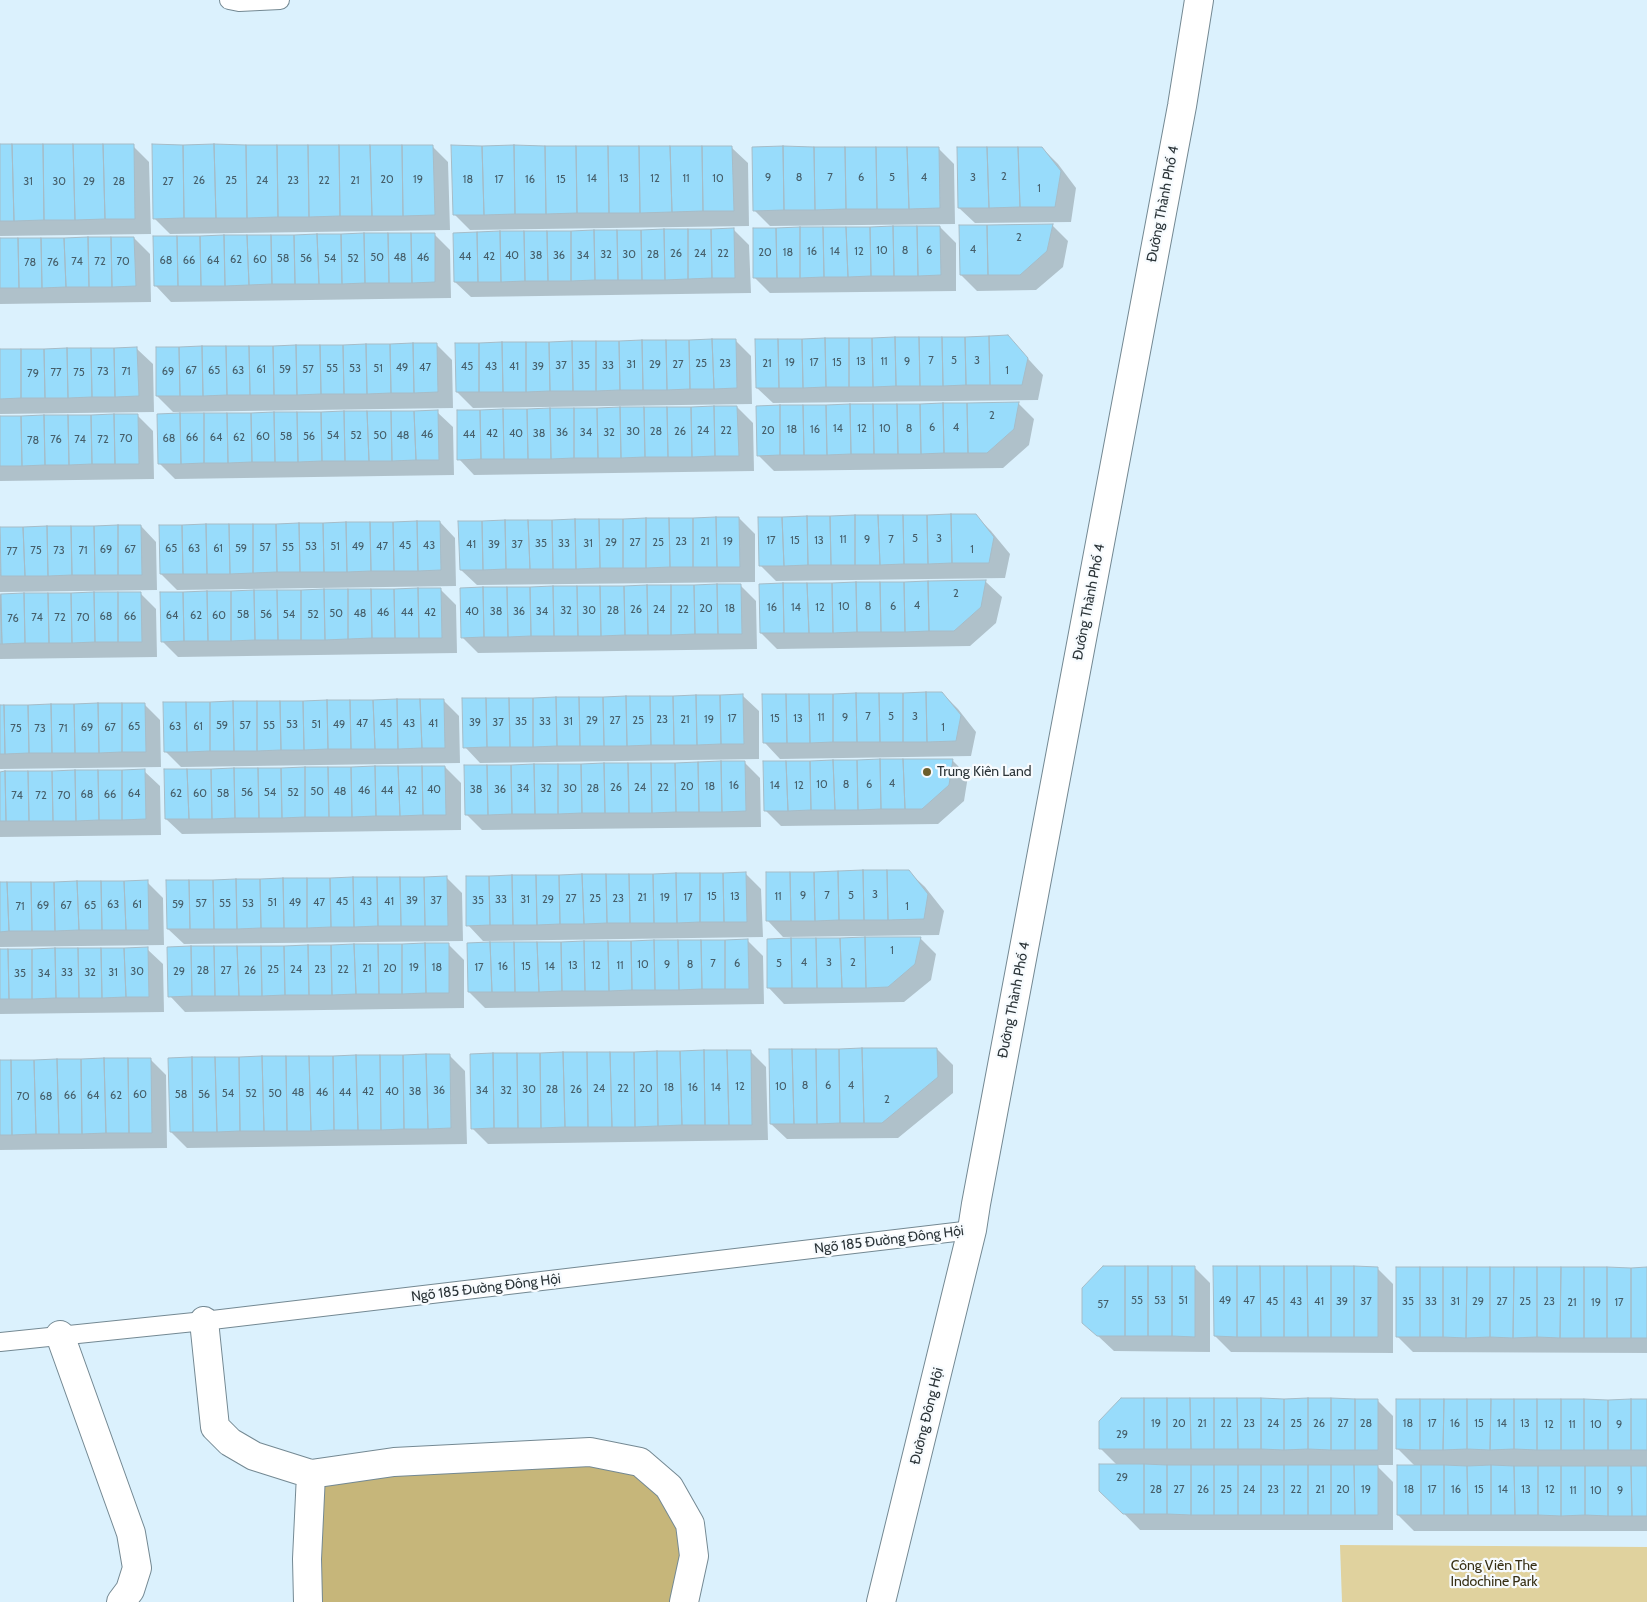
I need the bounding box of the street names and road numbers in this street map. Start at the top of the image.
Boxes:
street label: Đường Thành Phố 4 [1144,145,1182,263]
street label: Đường Thành Phố 4 [1070,543,1108,661]
street label: Đường Thành Phố 4 [995,941,1033,1059]
street label: Ngõ 185 Đường Đông Hội [813,1222,965,1258]
street label: Ngõ 185 Đường Đông Hội [410,1270,562,1306]
street label: Đường Đông Hội [907,1366,947,1466]

